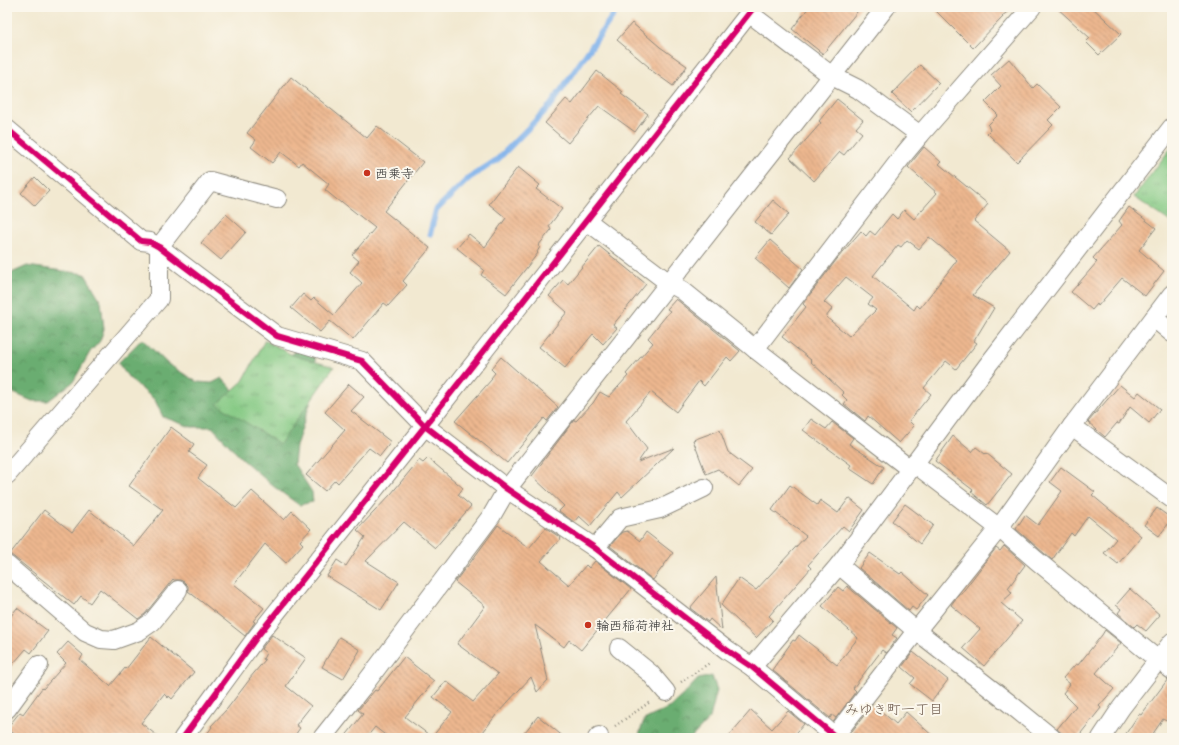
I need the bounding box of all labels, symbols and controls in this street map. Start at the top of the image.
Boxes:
place label: 西乗寺 [375,166,414,183]
marker: 西乗寺 [362,168,372,178]
place label: 輪西稲荷神社 [596,618,674,635]
marker: 輪西稲荷神社 [583,620,593,630]
district label: みゆき町一丁目 [845,701,943,719]

